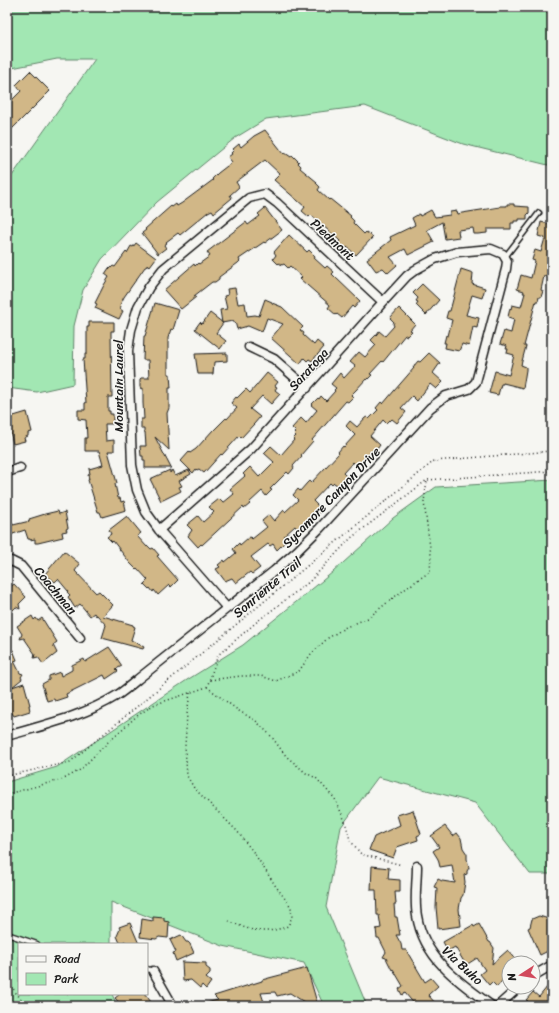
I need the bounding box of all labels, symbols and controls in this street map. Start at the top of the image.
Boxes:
street label: Piedmont [305,212,361,266]
street label: Mountain Laurel [107,339,130,432]
street label: Saratoga [283,342,335,396]
street label: Sycamore Canyon Drive [276,441,386,554]
street label: Sonriente Trail [227,551,307,624]
street label: Coachman [28,561,83,620]
street label: Via Buho [437,940,489,991]
legend [18,943,148,995]
text: Road [54,948,81,970]
north arrow [501,955,541,995]
text: Park [54,968,79,990]
text: N [502,971,522,984]

